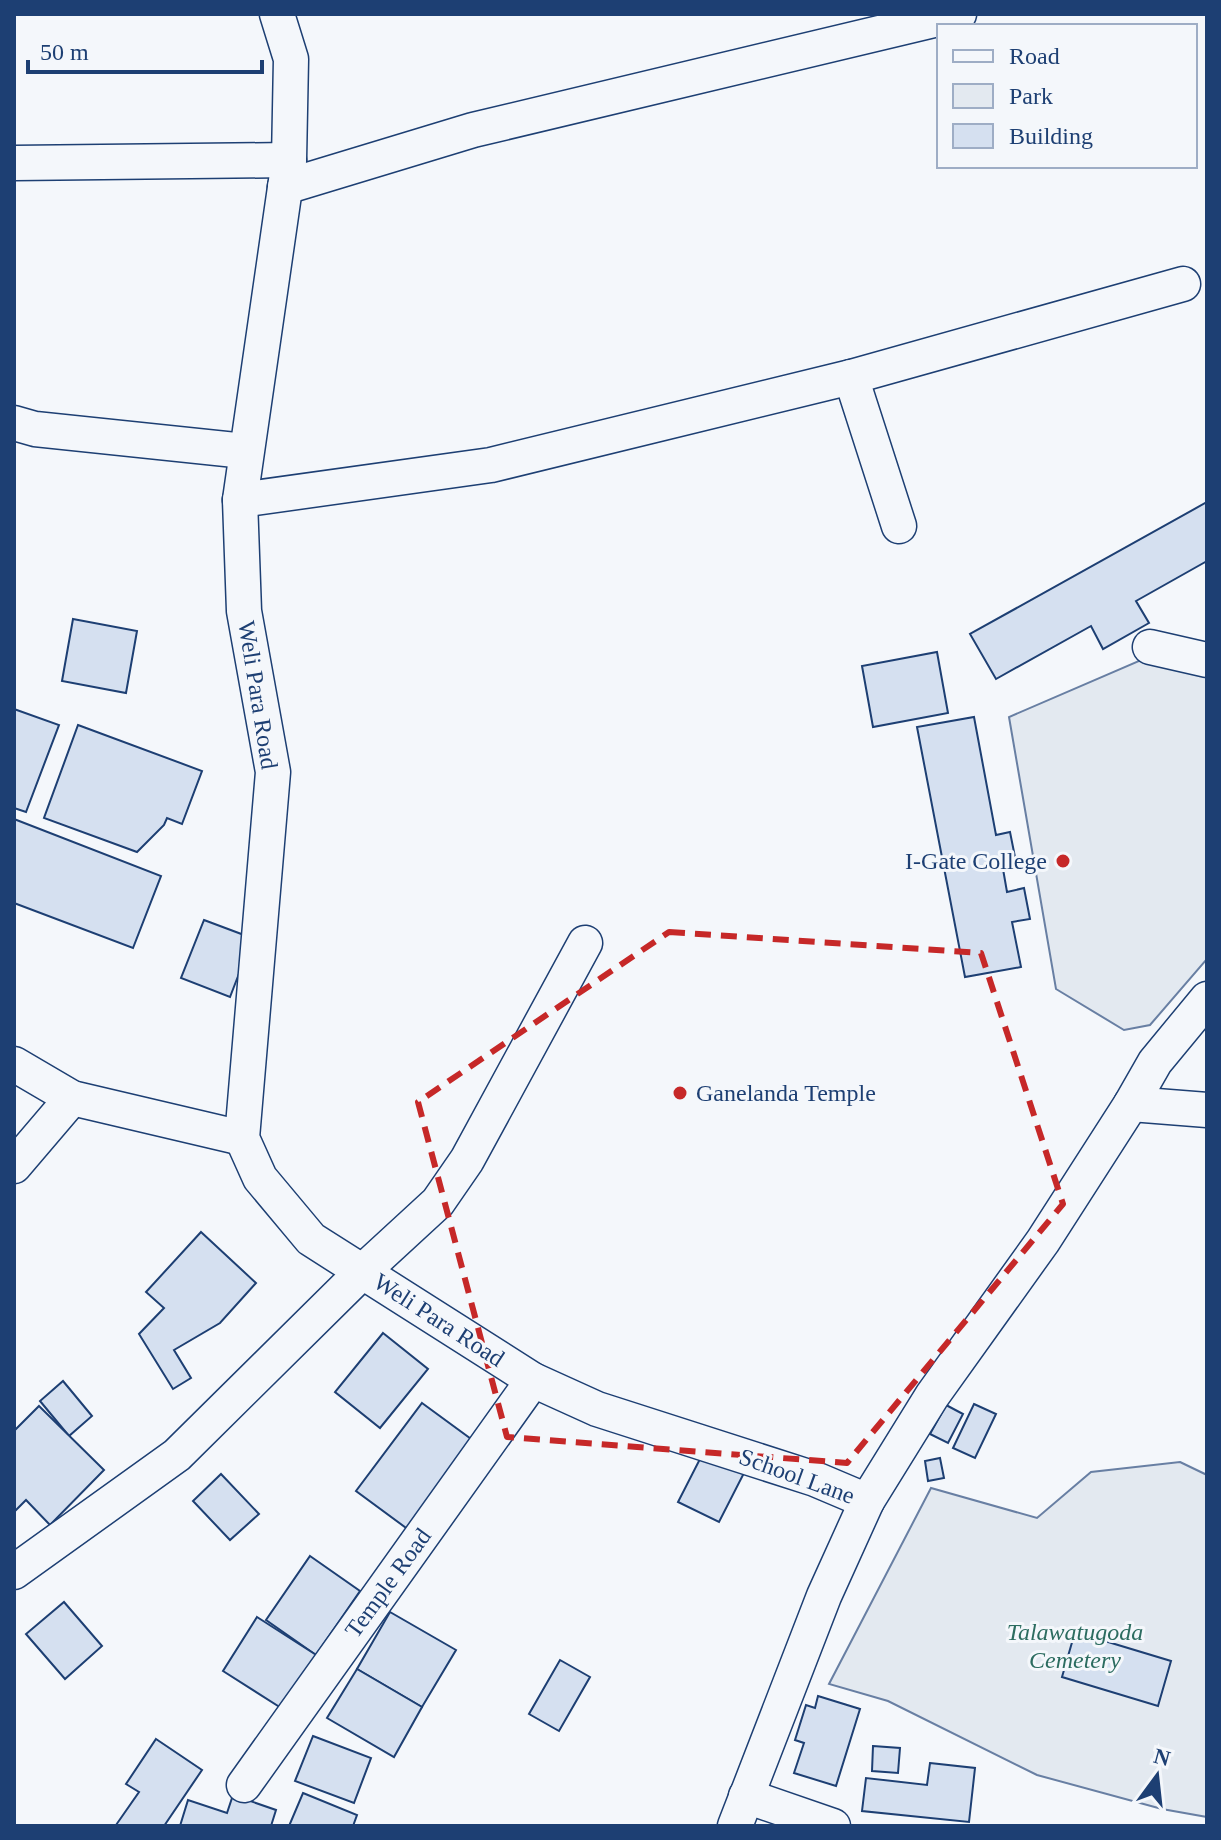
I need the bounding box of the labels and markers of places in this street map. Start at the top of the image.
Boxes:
place label: I-Gate College [905,848,1047,874]
marker: I-Gate College [1054,852,1072,870]
place label: Ganelanda Temple [696,1080,876,1106]
marker: Ganelanda Temple [671,1084,689,1102]

